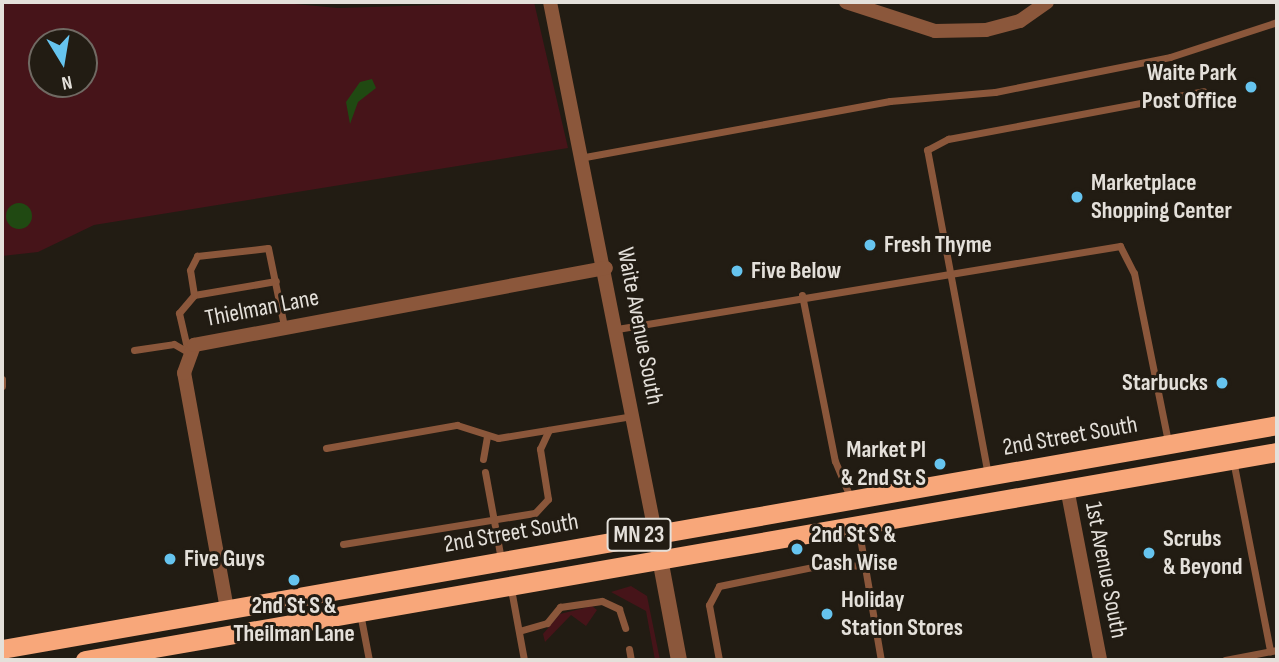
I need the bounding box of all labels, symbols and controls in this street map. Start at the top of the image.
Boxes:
north arrow [28,28,98,98]
place label: Waite Park Post Office [1142,59,1237,115]
text: N [60,70,74,94]
marker: Waite Park Post Office [1243,79,1259,95]
place label: Marketplace Shopping Center [1091,169,1232,225]
marker: Marketplace Shopping Center [1069,189,1085,205]
place label: Fresh Thyme [884,231,992,259]
marker: Fresh Thyme [862,237,878,253]
street label: Waite Avenue South [611,245,669,407]
place label: Five Below [751,257,841,285]
marker: Five Below [729,263,745,279]
street label: Thielman Lane [203,283,321,333]
place label: Starbucks [1122,369,1208,397]
marker: Starbucks [1214,375,1230,391]
street label: 2nd Street South [1000,410,1140,462]
place label: Market Pl & 2nd St S [841,436,926,492]
marker: Market Pl & 2nd St S [932,456,948,472]
street label: 1st Avenue South [1079,499,1133,641]
street label: 2nd Street South [441,507,581,559]
road number: MN 23 [606,516,672,554]
place label: 2nd St S & Cash Wise [811,521,898,577]
place label: Scrubs & Beyond [1163,525,1242,581]
marker: 2nd St S & Cash Wise [789,541,805,557]
place label: Five Guys [184,545,265,573]
marker: Scrubs & Beyond [1141,545,1157,561]
marker: Five Guys [162,551,178,567]
marker: 2nd St S & Theilman Lane [286,572,302,588]
place label: Holiday Station Stores [841,586,963,642]
place label: 2nd St S & Theilman Lane [233,592,355,648]
marker: Holiday Station Stores [819,606,835,622]

